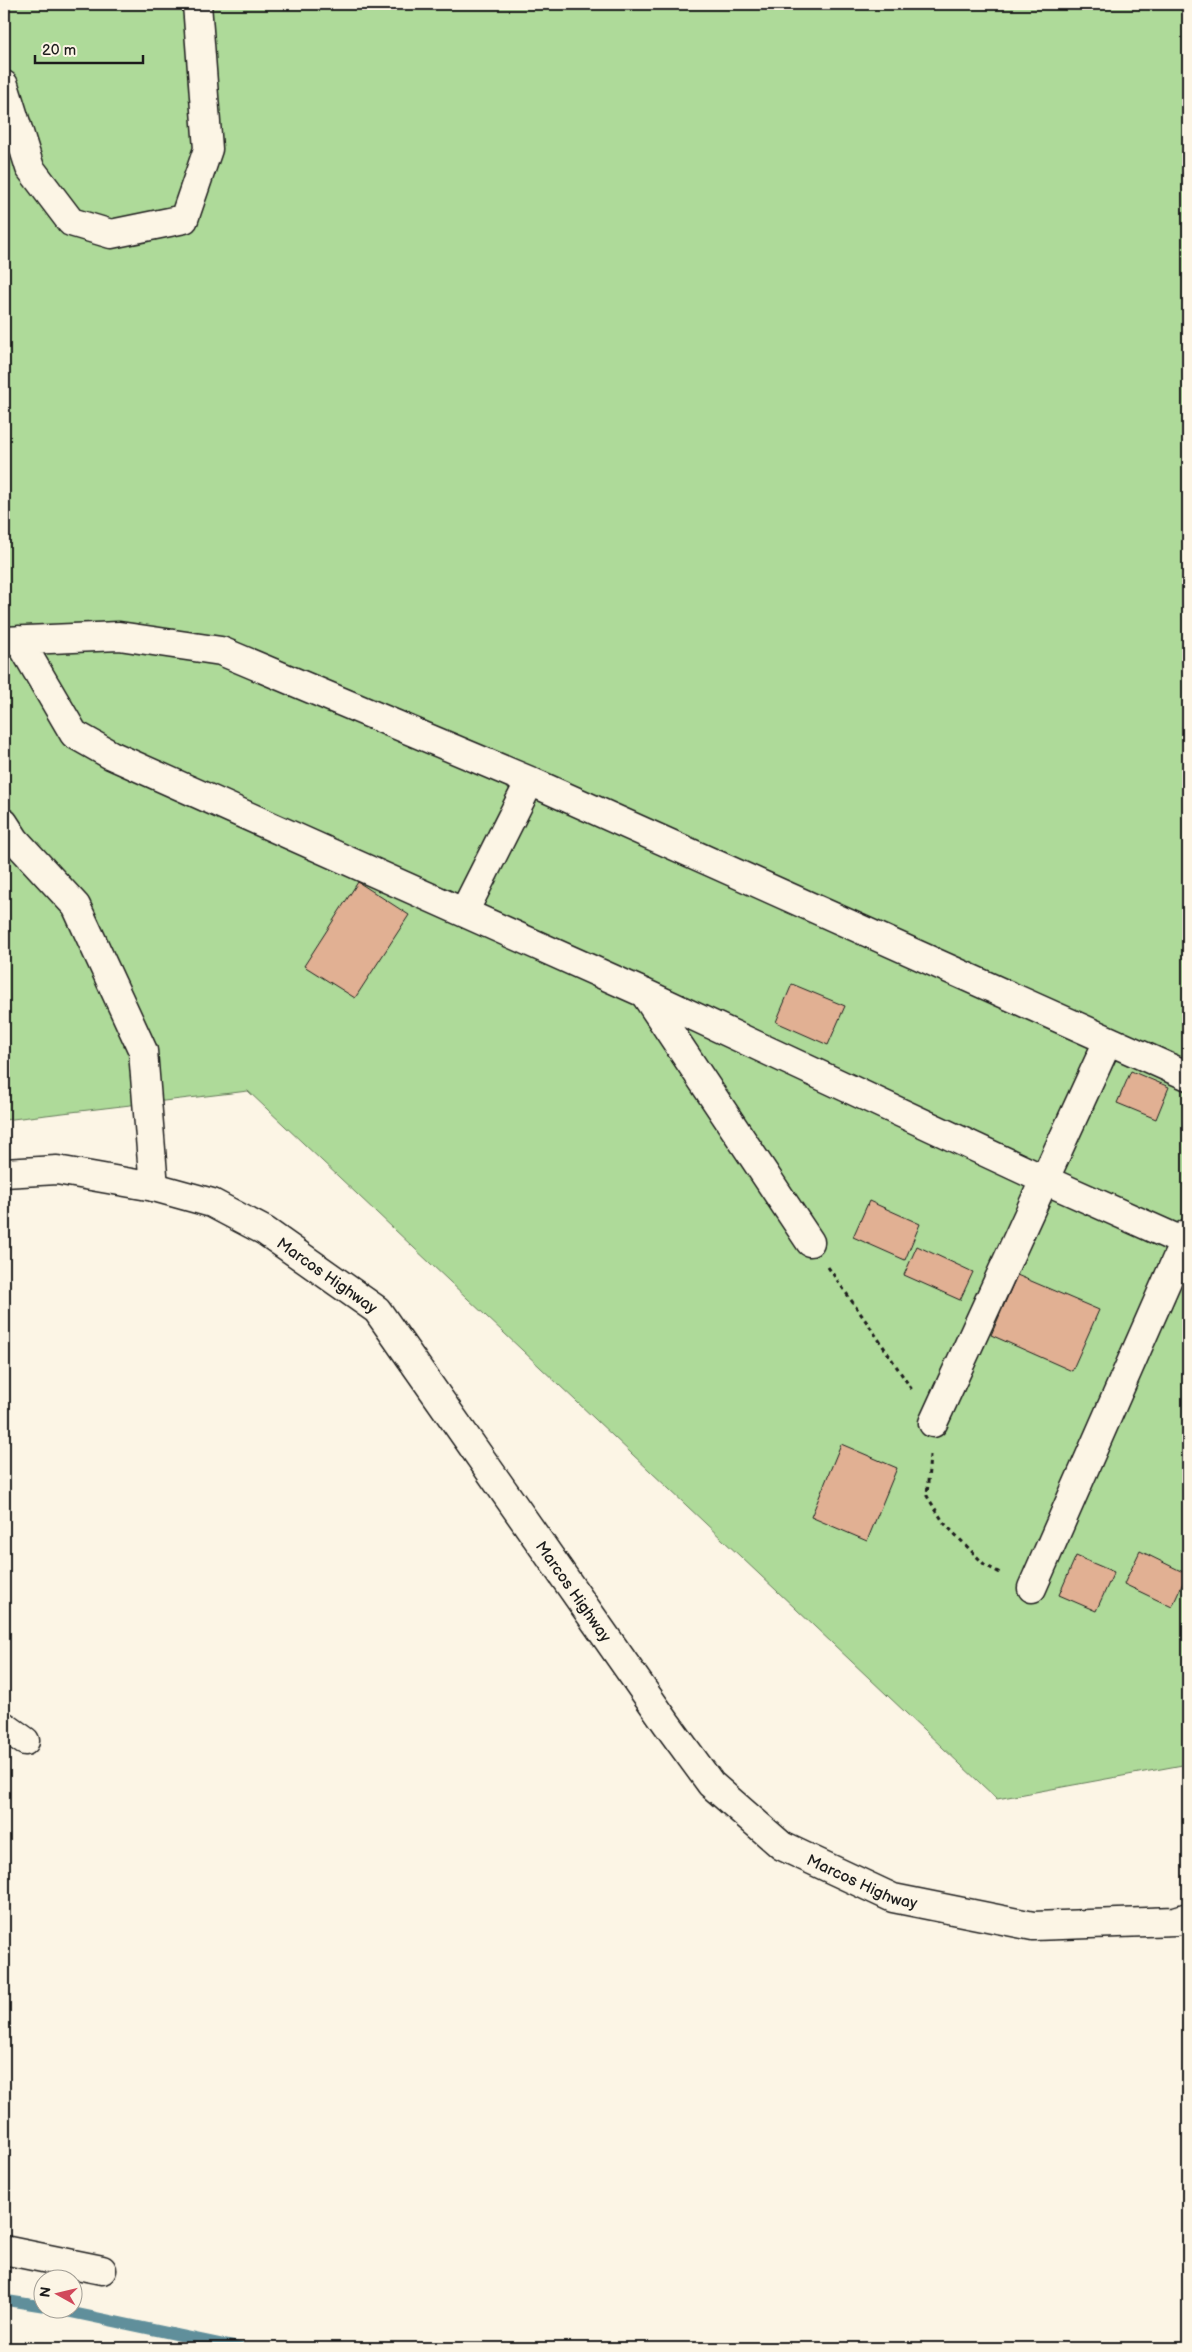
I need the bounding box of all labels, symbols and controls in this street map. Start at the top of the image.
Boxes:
scale bar [35,32,142,64]
text: 20 m [42,41,76,60]
street label: Marcos Highway [273,1234,381,1319]
street label: Marcos Highway [531,1538,615,1647]
street label: Marcos Highway [803,1851,920,1914]
north arrow [32,2270,82,2320]
text: N [36,2286,55,2299]

